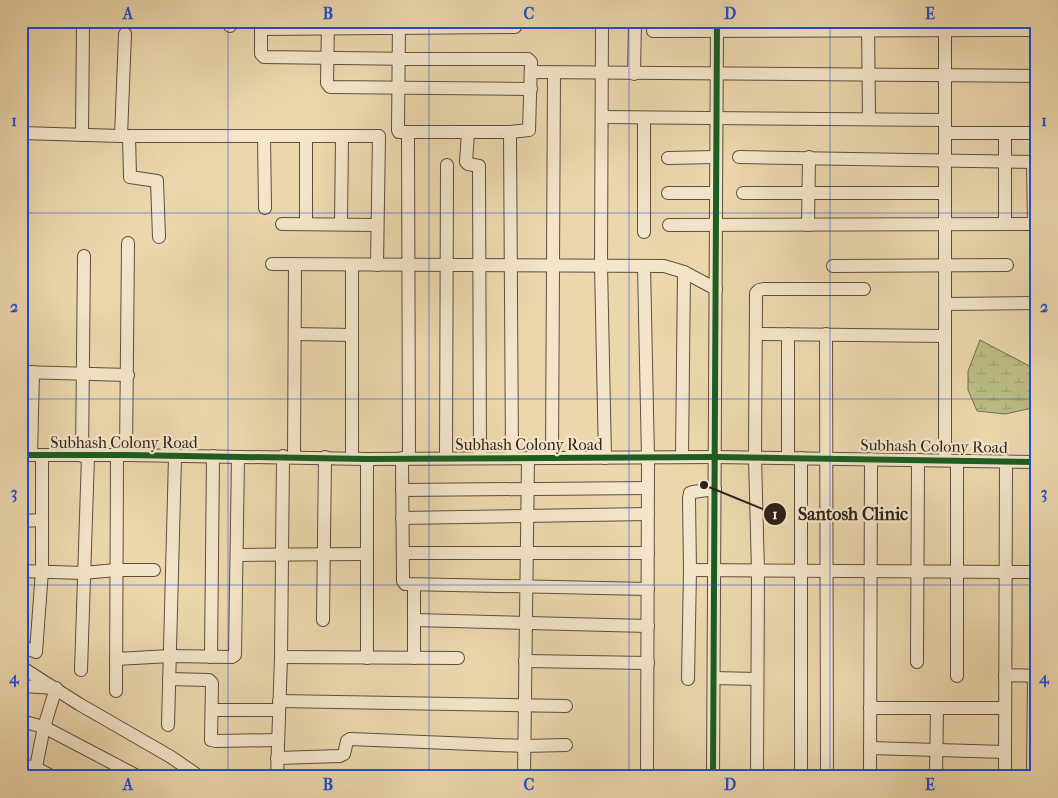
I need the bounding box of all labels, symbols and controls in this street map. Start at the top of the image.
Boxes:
text: A [122,4,134,23]
text: B [323,4,333,23]
text: C [524,4,535,23]
text: D [724,4,736,23]
text: E [925,4,935,23]
text: 1 [11,111,17,130]
text: 1 [1041,111,1047,130]
text: 2 [10,297,18,316]
text: 2 [1040,297,1048,316]
street label: Subhash Colony Road [50,433,198,452]
street label: Subhash Colony Road [455,435,603,454]
street label: Subhash Colony Road [860,435,1008,457]
text: 3 [11,483,17,503]
text: 3 [1041,483,1047,503]
callout: Santosh Clinic [763,497,918,530]
text: Santosh Clinic [798,504,908,525]
text: 1 [772,505,778,523]
text: 4 [8,668,20,688]
text: 4 [1038,668,1050,688]
text: A [122,775,134,794]
text: B [323,775,333,794]
text: C [524,775,535,794]
text: D [724,775,736,794]
text: E [925,775,935,794]

